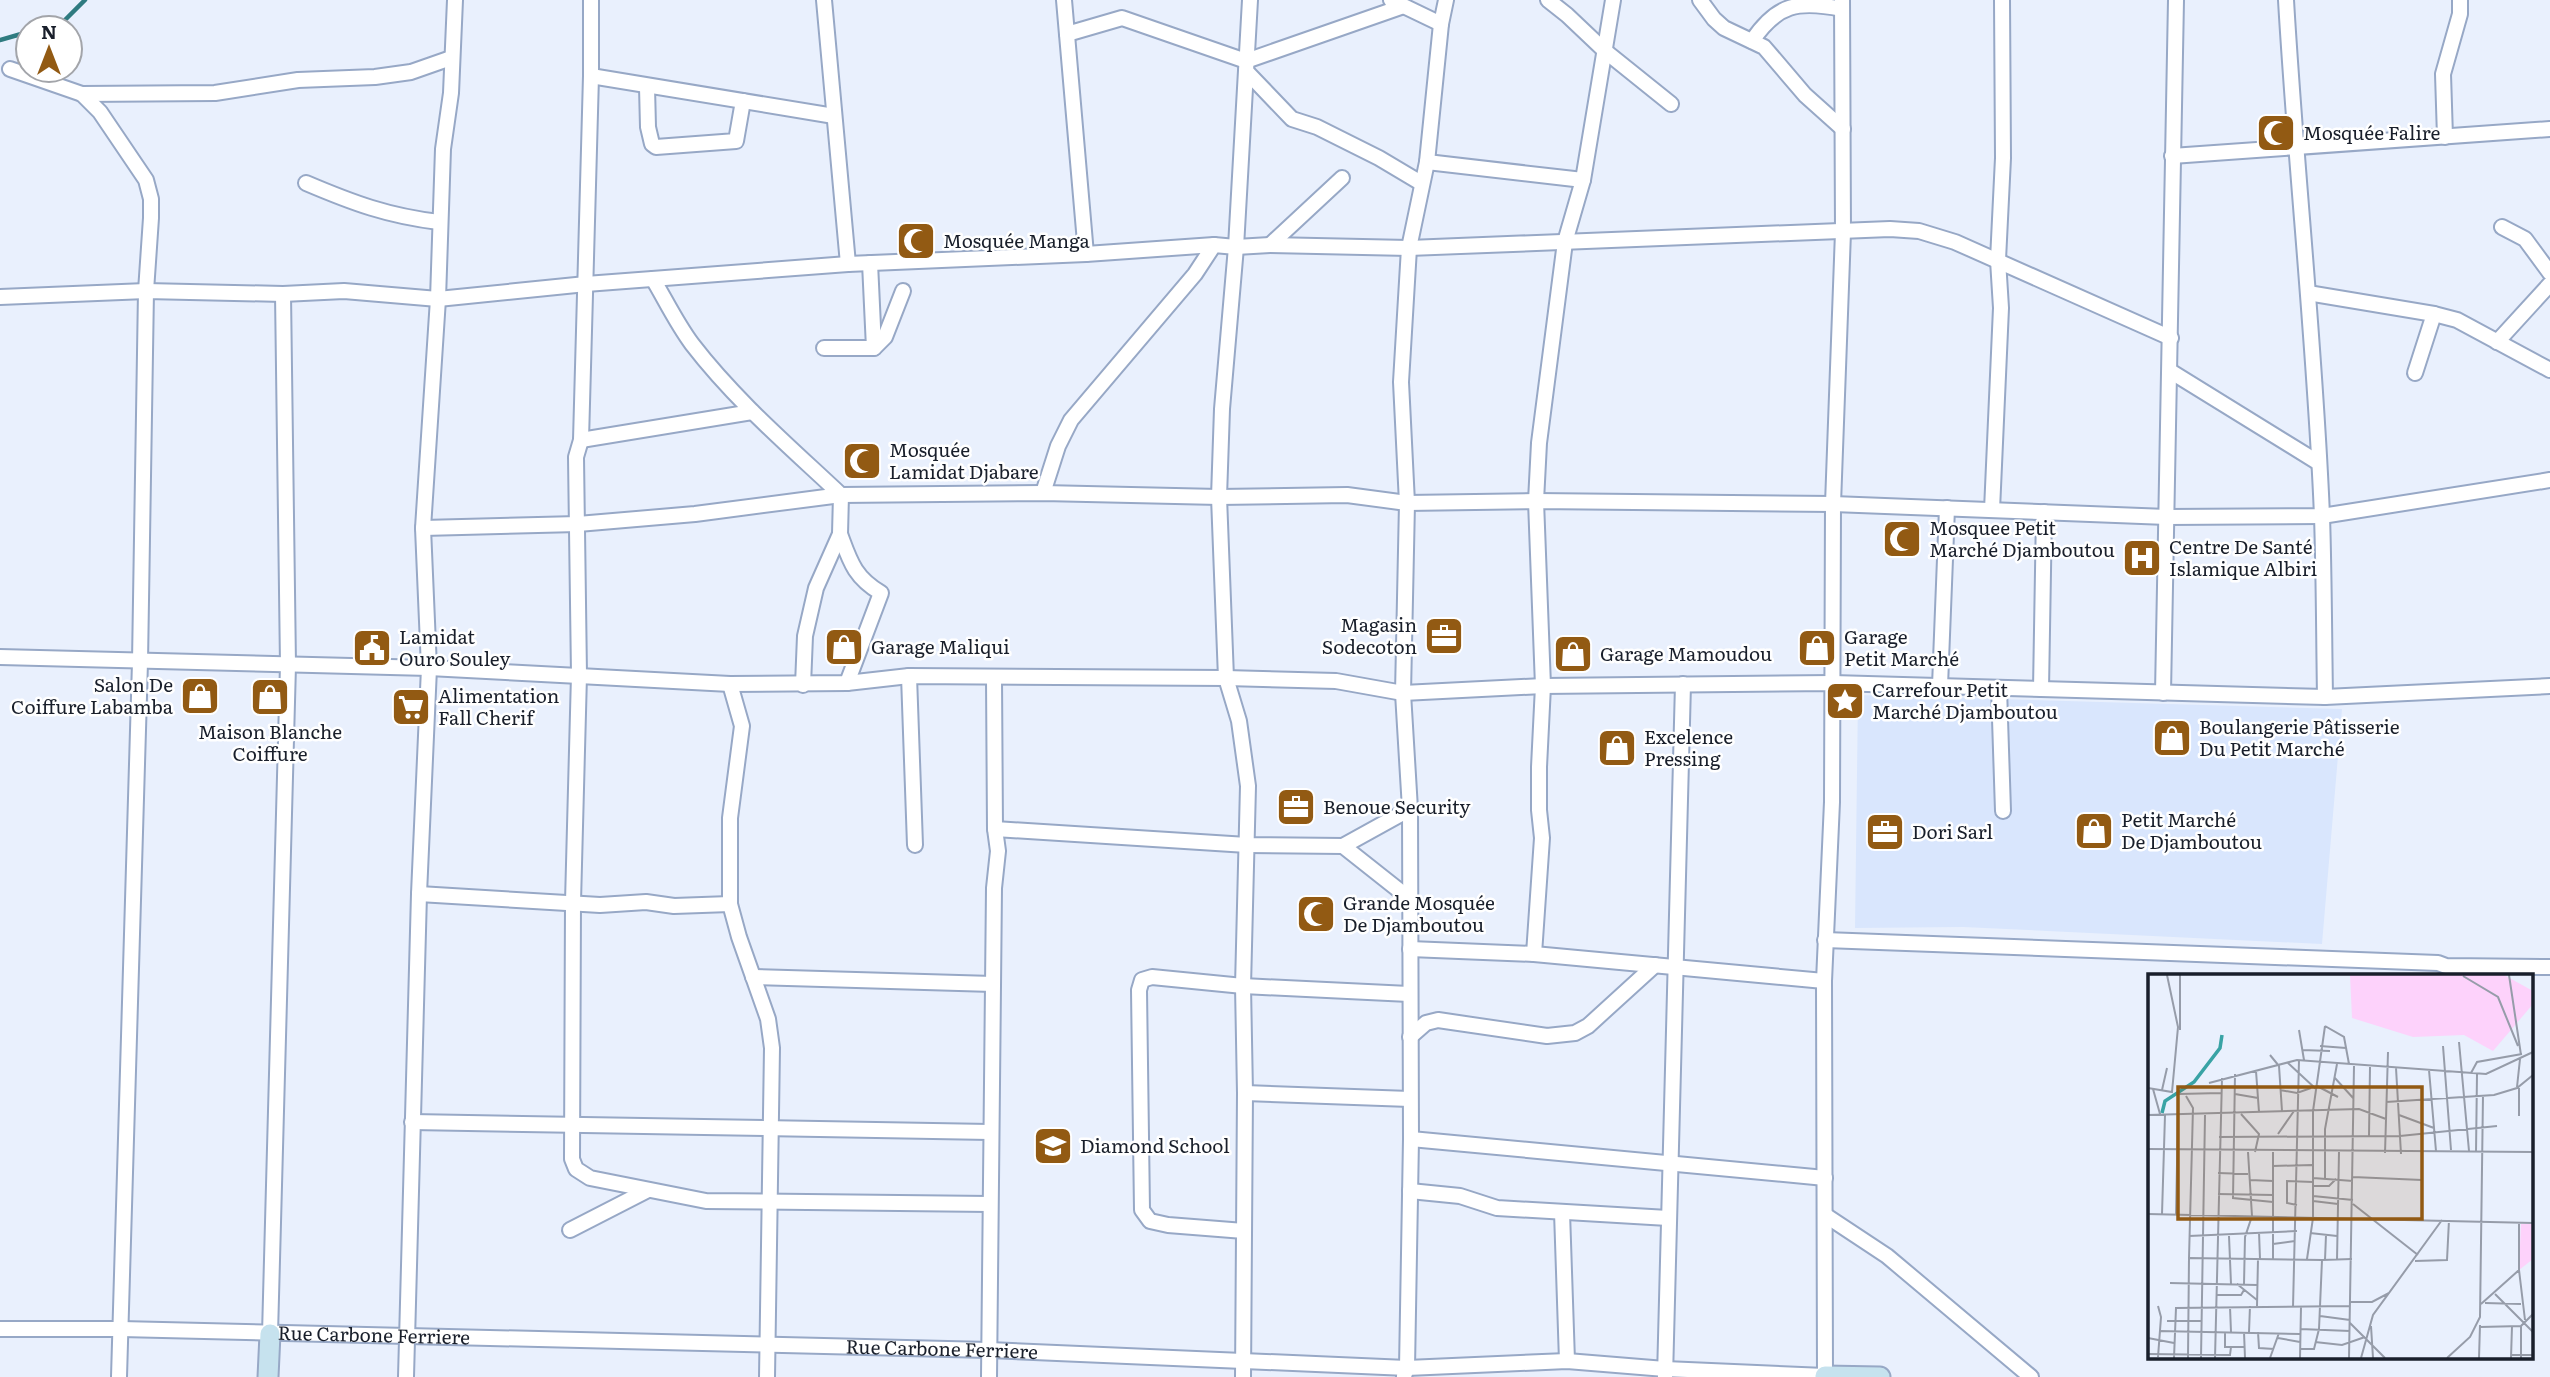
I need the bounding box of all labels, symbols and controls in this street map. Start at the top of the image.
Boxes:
north arrow [14,14,84,84]
text: N [41,17,57,45]
mosque icon: Mosquée Falire [2255,112,2297,154]
place label: Mosquée Falire [2303,118,2441,146]
mosque icon: Mosquée Manga [895,220,937,262]
place label: Mosquée Manga [943,226,1091,254]
place label: Mosquée Lamidat Djabare [889,435,1039,485]
mosque icon: Mosquée Lamidat Djabare [841,440,883,482]
place label: Mosquee Petit Marché Djamboutou [1929,513,2115,563]
mosque icon: Mosquee Petit Marché Djamboutou [1881,518,1923,560]
place label: Centre De Santé Islamique Albiri [2169,532,2317,582]
hospital icon: Centre De Santé Islamique Albiri [2121,537,2163,579]
place label: Magasin Sodecoton [1322,610,1417,660]
office icon: Magasin Sodecoton [1423,615,1465,657]
place label: Lamidat Ouro Souley [399,622,510,672]
place label: Garage Petit Marché [1844,622,1959,672]
shop icon: Garage Maliqui [823,626,865,668]
public building icon: Lamidat Ouro Souley [351,627,393,669]
shop icon: Garage Petit Marché [1796,627,1838,669]
place label: Garage Maliqui [871,632,1010,660]
shop icon: Garage Mamoudou [1552,633,1594,675]
place label: Garage Mamoudou [1600,639,1772,667]
place label: Salon De Coiffure Labamba [11,670,174,720]
shop icon: Salon De Coiffure Labamba [179,675,221,717]
place label: Carrefour Petit Marché Djamboutou [1872,675,2058,725]
shop icon: Maison Blanche Coiffure [249,676,291,718]
place icon: Carrefour Petit Marché Djamboutou [1824,680,1866,722]
place label: Alimentation Fall Cherif [438,681,559,731]
supermarket icon: Alimentation Fall Cherif [390,686,432,728]
place label: Boulangerie Pâtisserie Du Petit Marché [2199,712,2400,762]
place label: Maison Blanche Coiffure [198,717,342,767]
shop icon: Boulangerie Pâtisserie Du Petit Marché [2151,717,2193,759]
place label: Excelence Pressing [1644,722,1733,772]
shop icon: Excelence Pressing [1596,727,1638,769]
office icon: Benoue Security [1275,786,1317,828]
place label: Benoue Security [1323,792,1471,820]
place label: Petit Marché De Djamboutou [2121,805,2262,855]
shop icon: Petit Marché De Djamboutou [2073,810,2115,852]
office icon: Dori Sarl [1864,811,1906,853]
place label: Dori Sarl [1912,817,1993,845]
place label: Grande Mosquée De Djamboutou [1343,888,1495,938]
mosque icon: Grande Mosquée De Djamboutou [1295,893,1337,935]
inset map [2148,974,2532,1360]
school or university icon: Diamond School [1032,1125,1074,1167]
place label: Diamond School [1080,1131,1230,1159]
street label: Rue Carbone Ferriere [277,1318,471,1350]
street label: Rue Carbone Ferriere [845,1332,1039,1365]

